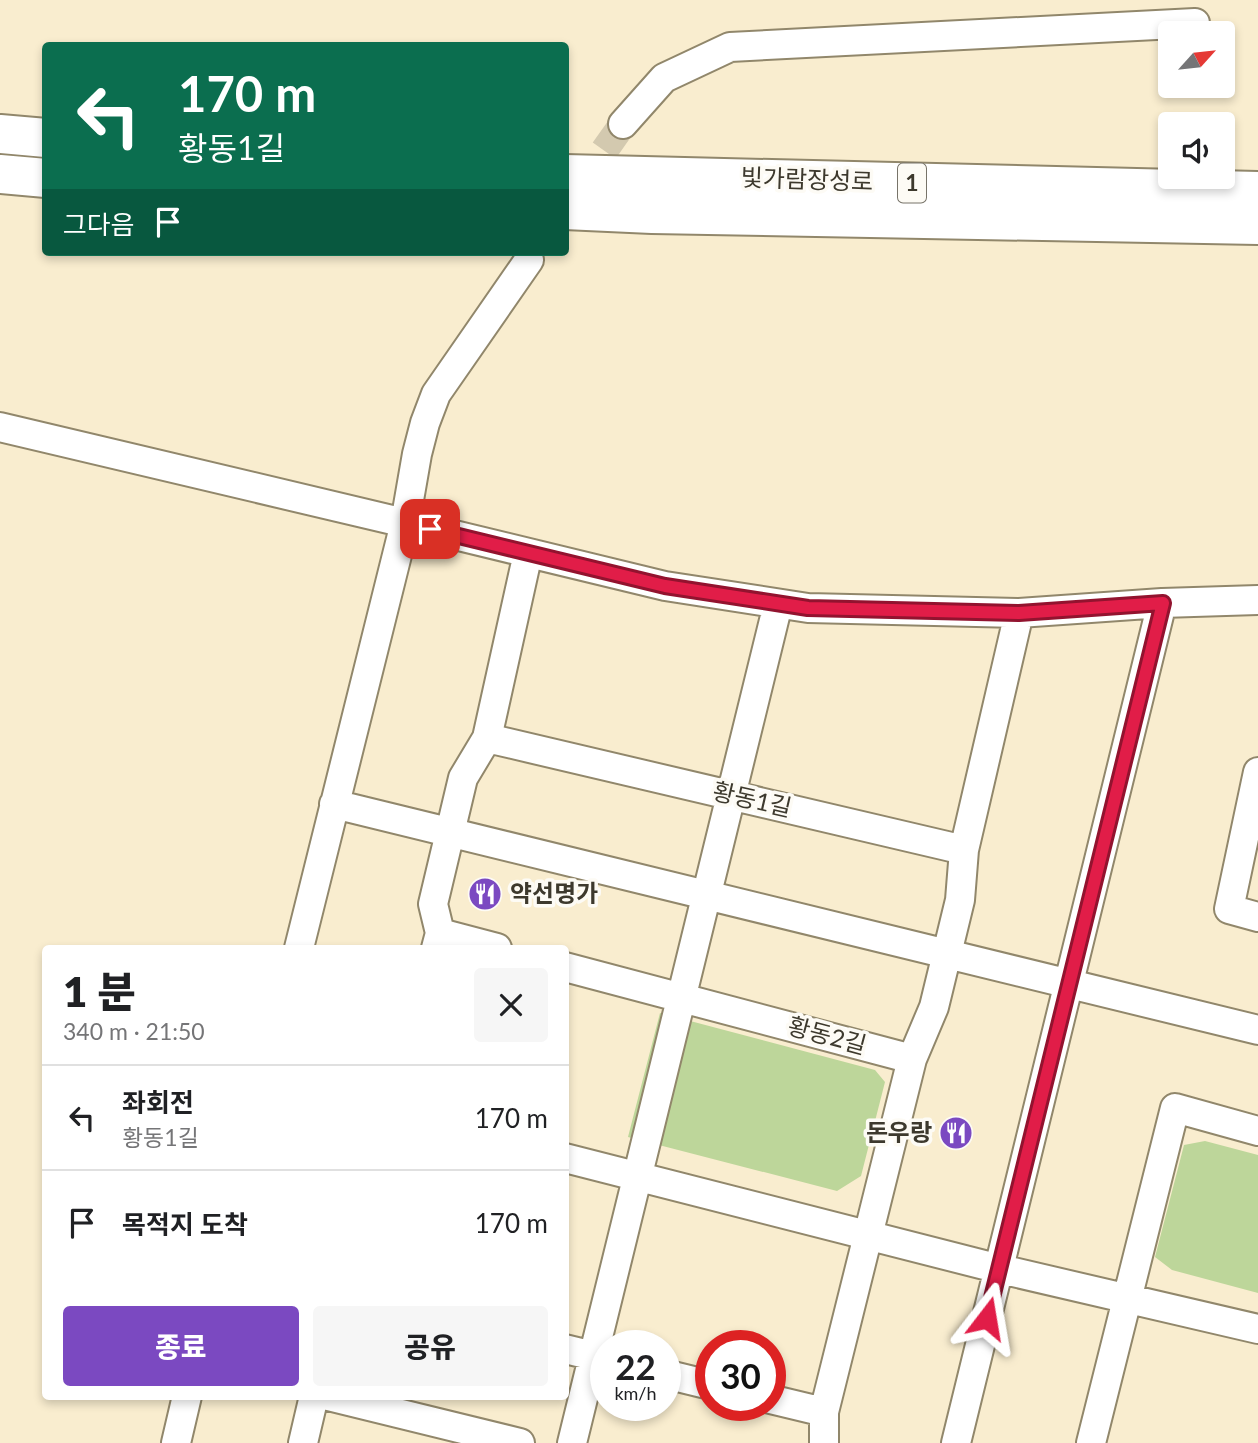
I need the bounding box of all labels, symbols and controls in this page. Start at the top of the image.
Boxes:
north arrow [1158,21,1236,98]
map controls [1158,21,1235,189]
text: 170 m [178,64,316,122]
icon: left [63,70,154,161]
button: sound [1158,112,1235,189]
text: 황동1길 [178,128,285,167]
street label: 빛가람장성로 [740,162,874,195]
road number: 1 [898,164,926,202]
icon: arrive [149,203,187,241]
text: 그다음 [63,208,135,240]
pin [400,499,460,559]
icon: arrive [411,510,449,548]
street label: 황동1길 [710,775,795,822]
restaurant icon: 약선명가 [466,875,504,913]
place label: 약선명가 [510,878,598,907]
text: 1 분 [63,966,136,1016]
button: close [474,968,548,1042]
street label: 황동2길 [785,1010,870,1059]
text: 340 m · 21:50 [63,1017,205,1045]
text: 좌회전 [122,1086,194,1118]
icon: left [63,1099,101,1137]
text: 170 m [475,1102,548,1134]
restaurant icon: 돈우랑 [937,1114,975,1152]
place label: 돈우랑 [866,1117,932,1146]
text: 황동1길 [122,1123,199,1151]
icon: arrive [63,1204,101,1242]
text: 170 m [475,1207,548,1239]
text: 목적지 도착 [122,1208,248,1240]
position arrow [950,1281,1024,1355]
button: 종료 [63,1306,299,1386]
button: 공유 [313,1306,548,1386]
speed limit sign: 30 [695,1330,786,1421]
text: 22 [615,1345,656,1387]
text: km/h [614,1382,657,1404]

